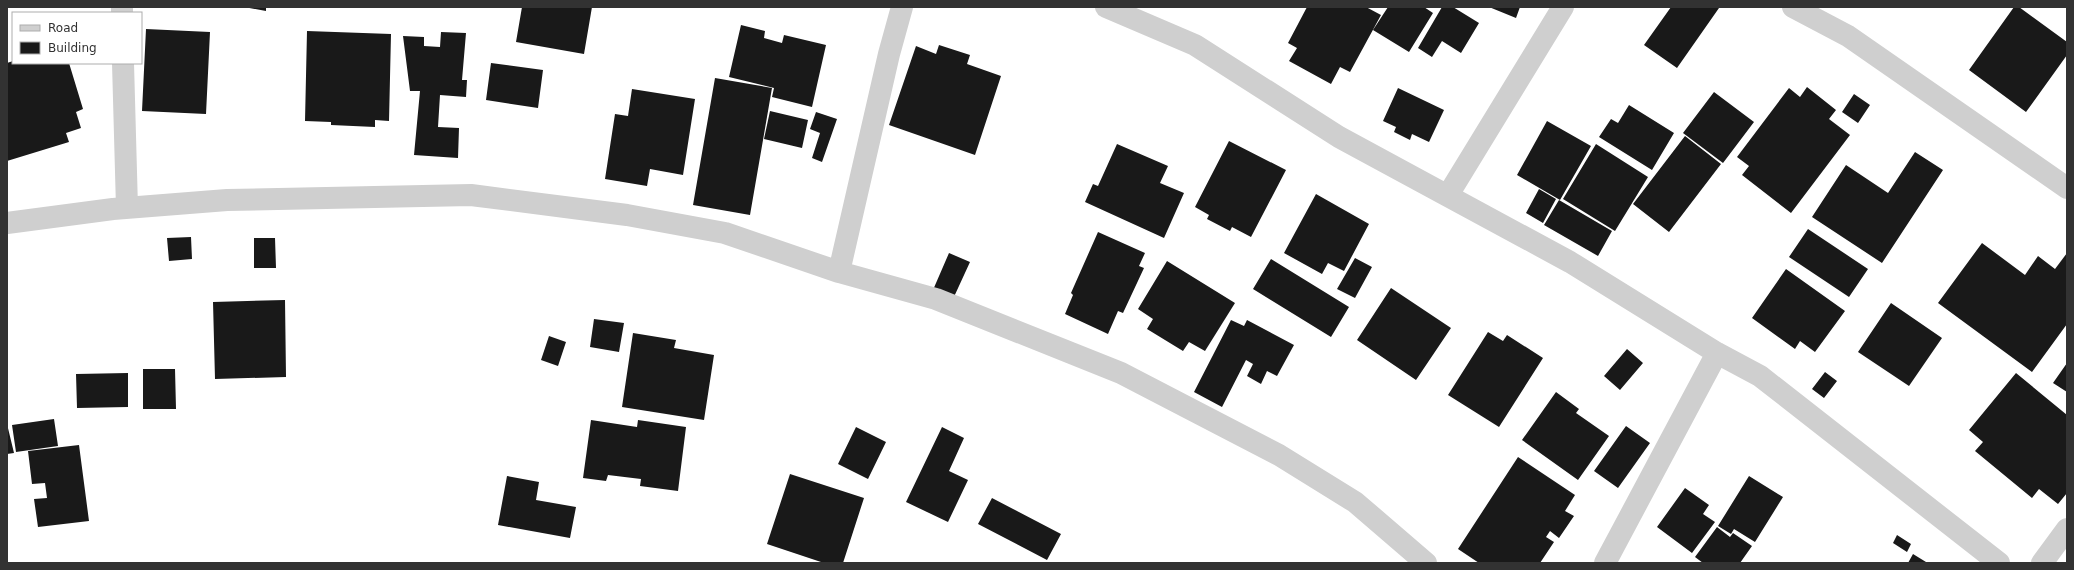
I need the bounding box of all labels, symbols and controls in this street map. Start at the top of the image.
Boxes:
legend [12,12,142,64]
text: Road [48,21,78,35]
text: Building [48,41,97,55]

